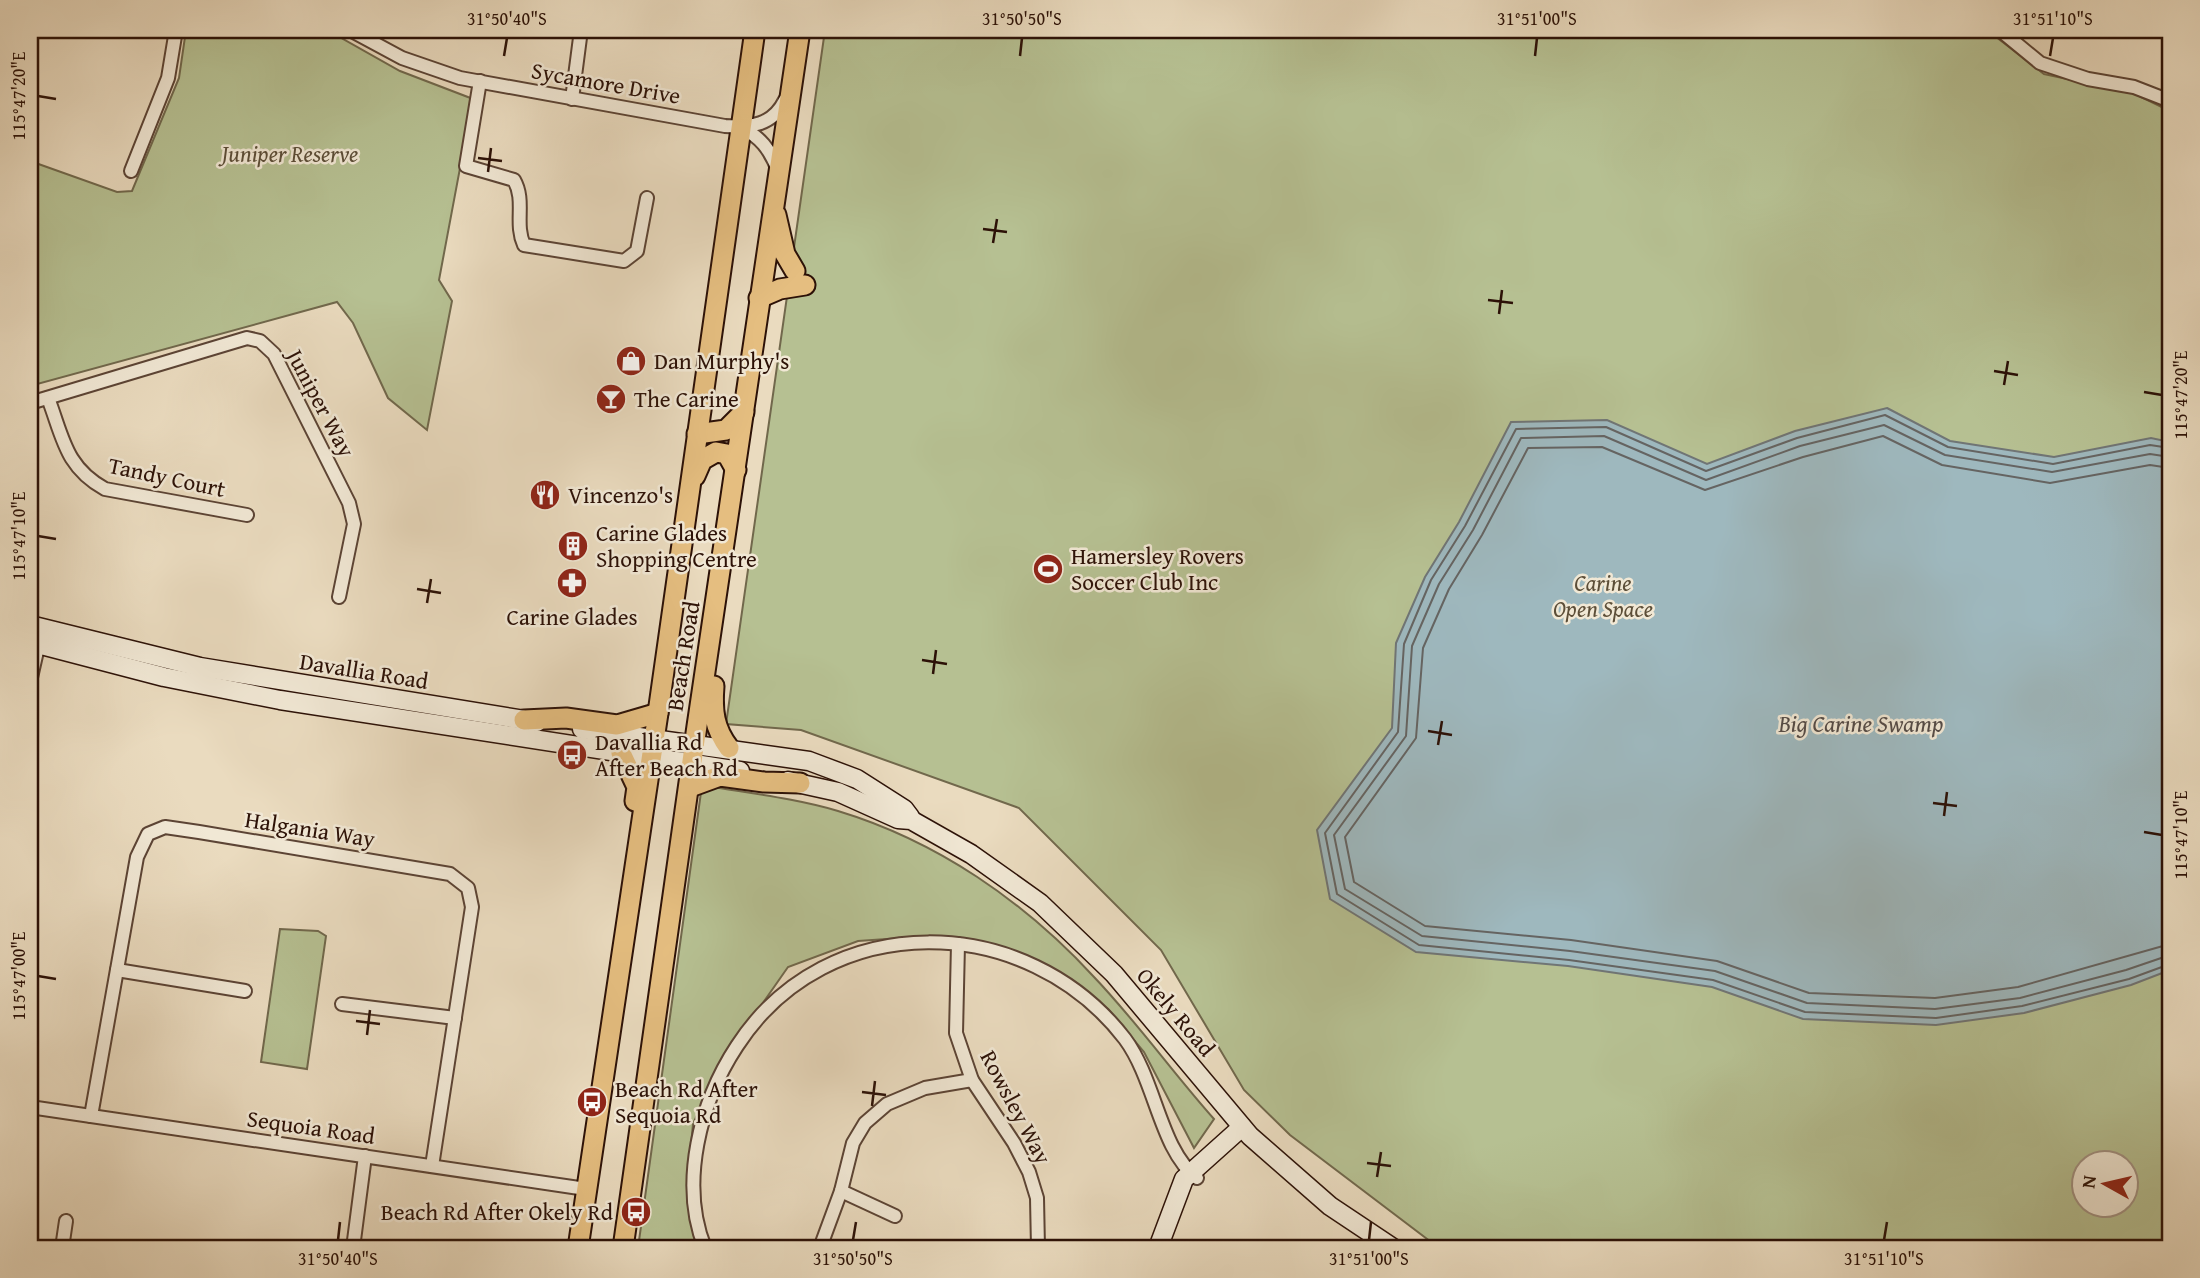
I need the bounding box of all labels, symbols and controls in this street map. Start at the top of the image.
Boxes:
text: 31°50'40"S [467,5,547,32]
text: 31°50'50"S [982,5,1062,32]
text: 31°51'00"S [1497,5,1577,32]
text: 31°51'10"S [2013,5,2093,32]
text: 115°47'20"E [5,52,32,140]
street label: Sycamore Drive [529,53,683,112]
park label: Juniper Reserve [218,137,358,170]
street label: Juniper Way [278,340,364,463]
shop icon: Dan Murphy's [614,344,648,378]
place label: Dan Murphy's [654,344,789,377]
text: 115°47'20"E [2167,351,2194,439]
bar icon: The Carine [594,382,628,416]
place label: The Carine [634,382,739,415]
street label: Tandy Court [106,448,229,505]
restaurant icon: Vincenzo's [528,478,562,512]
place label: Vincenzo's [568,478,673,511]
text: 115°47'10"E [5,492,32,580]
place label: Carine Glades Shopping Centre [596,516,757,575]
building icon: Carine Glades Shopping Centre [556,529,590,563]
place label: Hamersley Rovers Soccer Club Inc [1071,539,1244,598]
sports icon: Hamersley Rovers Soccer Club Inc [1031,552,1065,586]
pharmacy icon: Carine Glades [555,566,589,600]
park label: Carine Open Space [1553,566,1653,625]
street label: Beach Road [658,598,708,713]
place label: Carine Glades [506,600,638,633]
street label: Davallia Road [297,644,431,697]
water label: Big Carine Swamp [1777,706,1944,741]
place label: Davallia Rd After Beach Rd [595,725,739,784]
bus stop icon: Davallia Rd After Beach Rd [555,738,589,772]
text: 115°47'10"E [2167,791,2194,879]
street label: Halgania Way [243,802,378,855]
text: 115°47'00"E [5,932,32,1020]
street label: Okely Road [1129,960,1224,1064]
street label: Rowsley Way [973,1044,1061,1170]
place label: Beach Rd After Sequoia Rd [615,1072,758,1131]
bus stop icon: Beach Rd After Sequoia Rd [575,1085,609,1119]
street label: Sequoia Road [245,1101,378,1152]
north arrow [2070,1148,2140,1218]
text: N [2073,1173,2103,1190]
place label: Beach Rd After Okely Rd [381,1195,614,1228]
bus stop icon: Beach Rd After Okely Rd [619,1195,653,1229]
text: 31°50'40"S [298,1245,378,1272]
text: 31°50'50"S [813,1245,893,1272]
text: 31°51'00"S [1329,1245,1409,1272]
text: 31°51'10"S [1844,1245,1924,1272]

